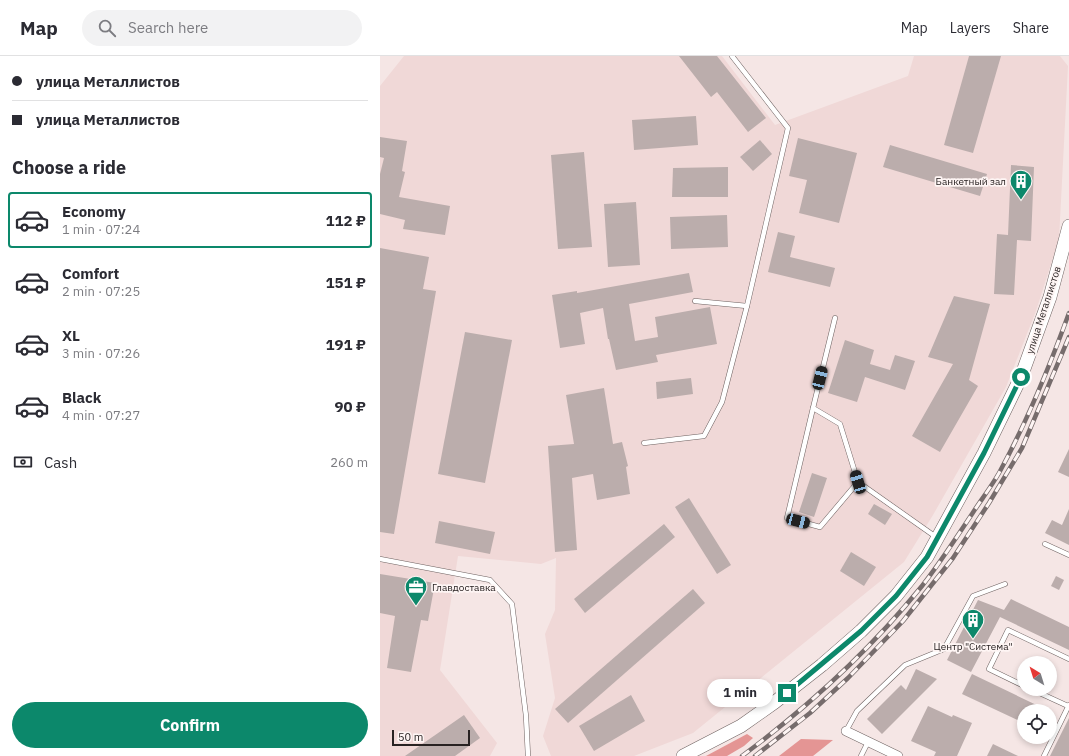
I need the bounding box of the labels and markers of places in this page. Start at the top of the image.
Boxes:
building icon: Банкетный зал [1008,168,1034,201]
place label: Банкетный зал [936,175,1006,188]
office icon: Главдоставка [403,574,429,607]
place label: Главдоставка [432,581,496,594]
building icon: Центр "Система" [960,607,986,640]
place label: Центр "Система" [933,640,1013,653]

